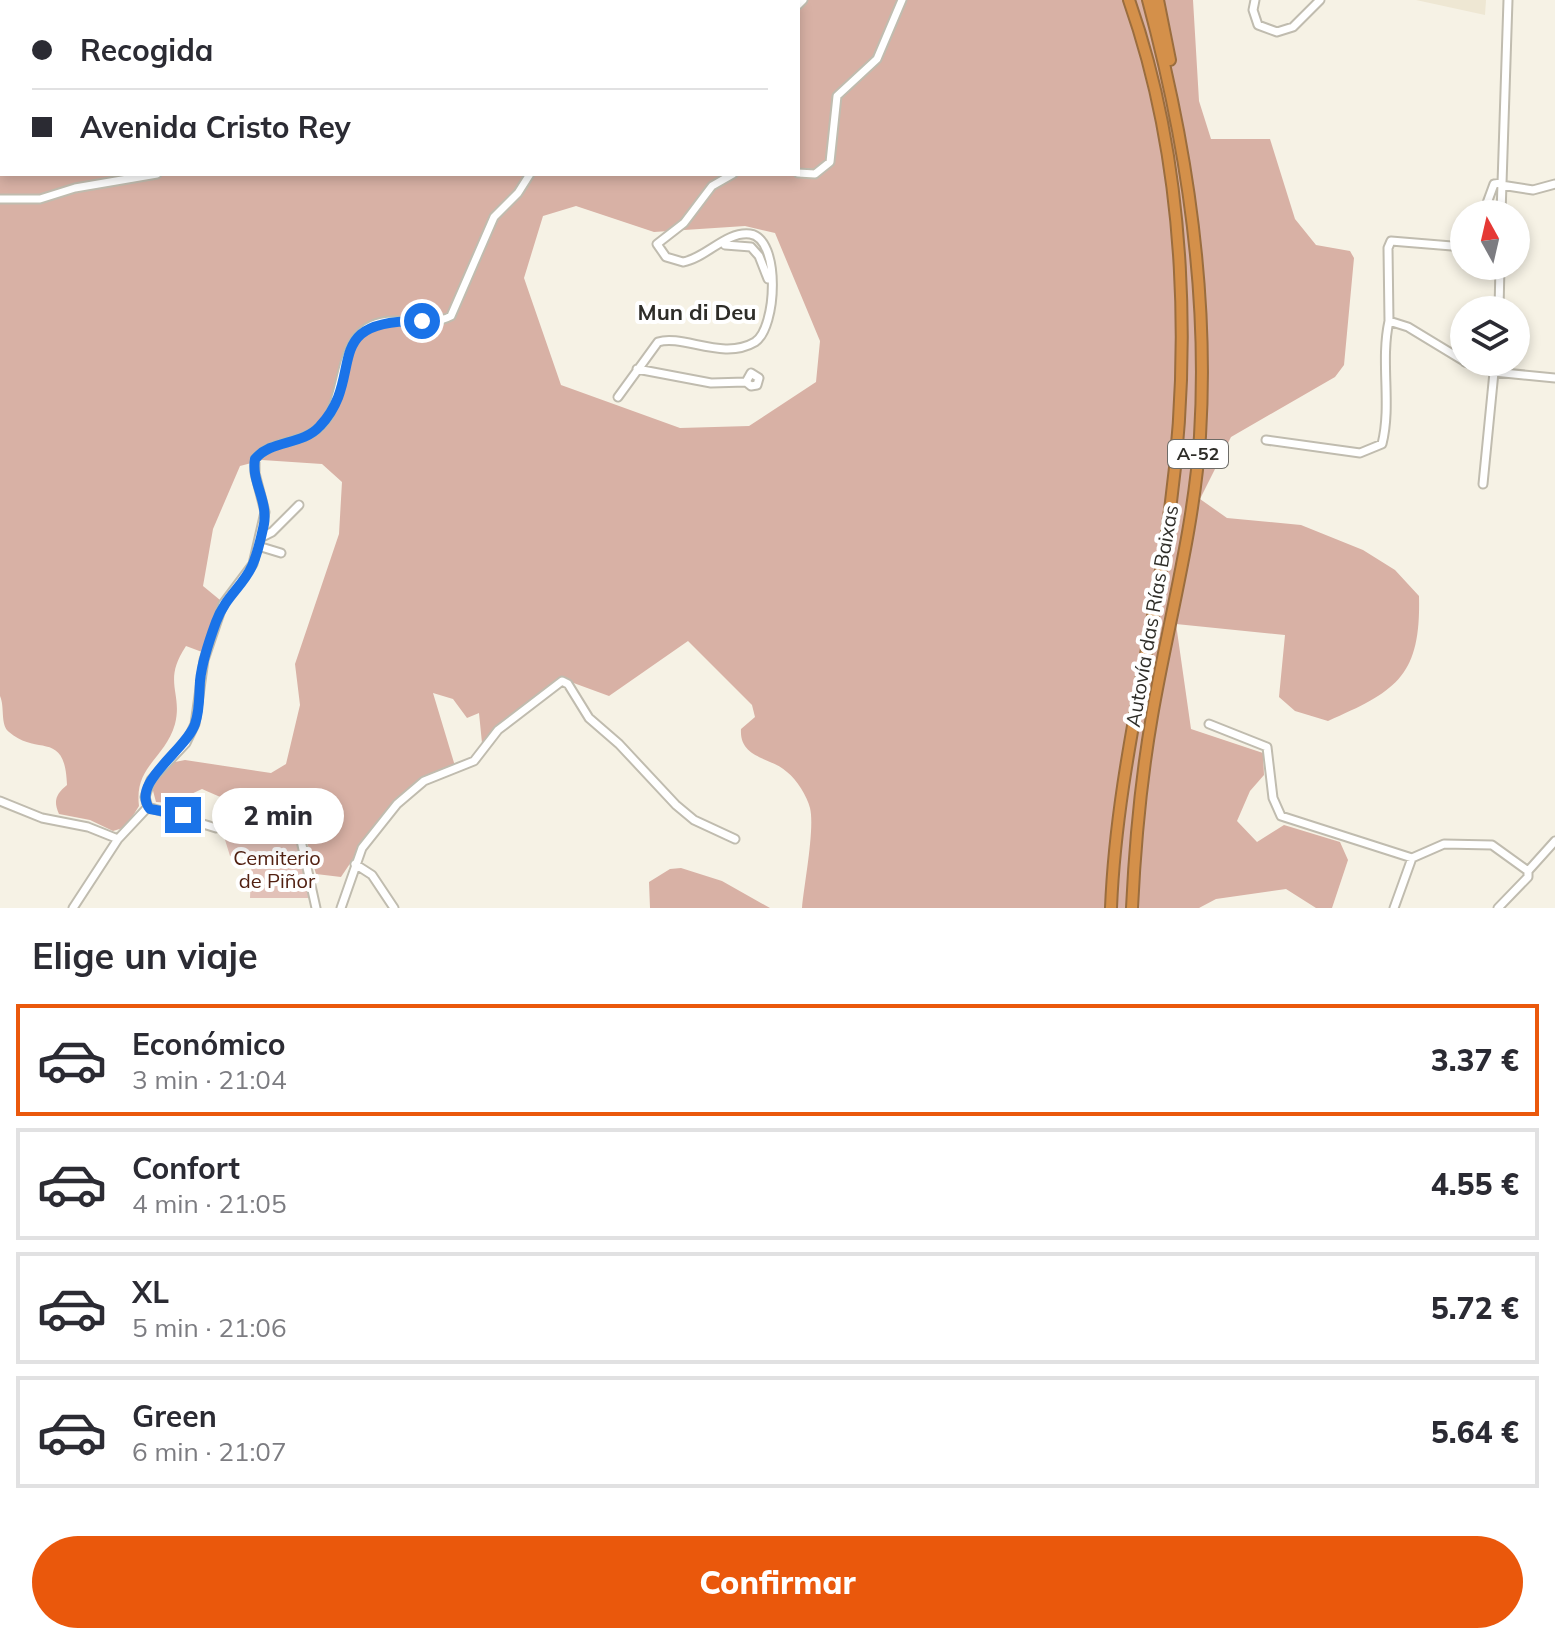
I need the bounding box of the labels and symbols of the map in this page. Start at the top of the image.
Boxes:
north arrow [1450,200,1530,280]
district label: Mun di Deu [638,298,756,326]
route start [404,303,440,339]
road number: A-52 [1168,440,1228,468]
street label: Autovía das Rías Baixas [1120,503,1183,729]
callout: 2 min [211,787,343,843]
route end [165,797,201,833]
park label: Cemiterio de Piñor [233,845,321,893]

